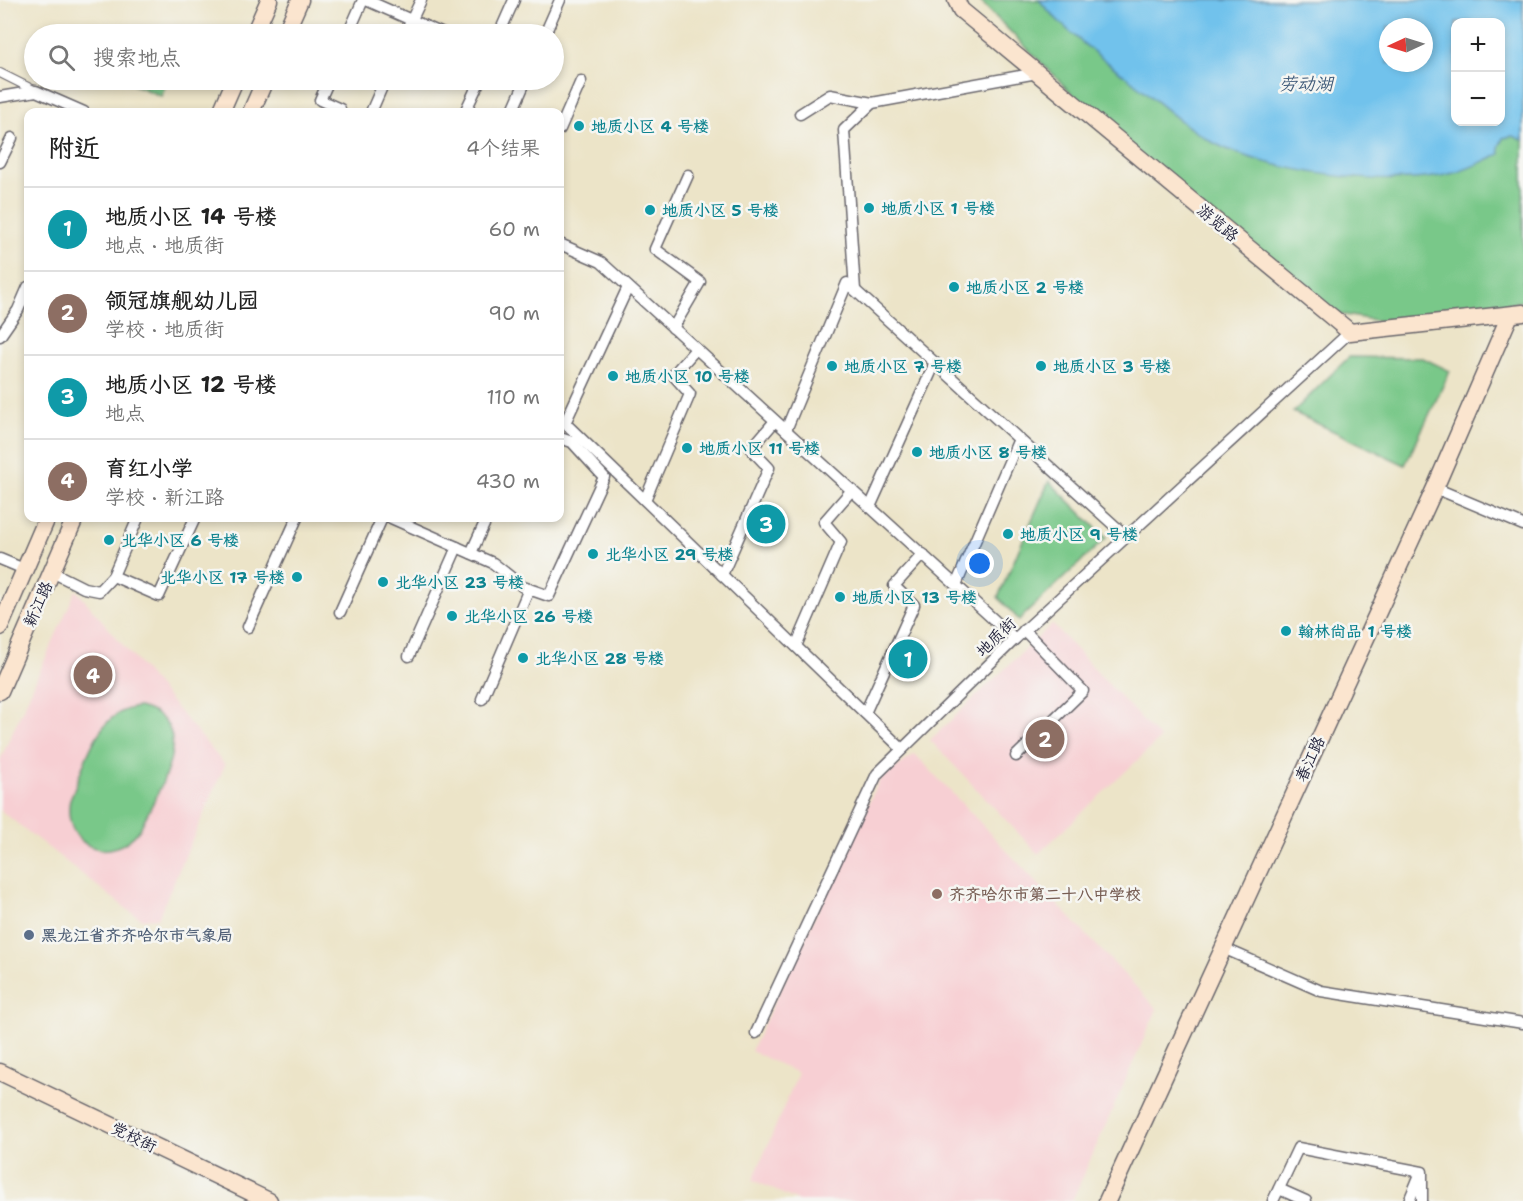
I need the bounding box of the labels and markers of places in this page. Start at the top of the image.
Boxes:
place label: 地质小区 4 号楼 [591,116,709,137]
marker: 地质小区 4 号楼 [572,119,586,133]
place label: 地质小区 1 号楼 [881,198,995,219]
place label: 地质小区 5 号楼 [662,200,779,221]
marker: 地质小区 1 号楼 [862,201,876,215]
marker: 地质小区 5 号楼 [643,203,657,217]
place label: 地质小区 2 号楼 [966,277,1084,298]
marker: 地质小区 2 号楼 [947,280,961,294]
place label: 地质小区 7 号楼 [844,356,962,377]
place label: 地质小区 3 号楼 [1053,356,1171,377]
marker: 地质小区 7 号楼 [825,359,839,373]
marker: 地质小区 3 号楼 [1034,359,1048,373]
place label: 地质小区 10 号楼 [625,366,750,387]
marker: 地质小区 10 号楼 [606,369,620,383]
place label: 地质小区 11 号楼 [699,438,820,459]
marker: 地质小区 11 号楼 [680,441,694,455]
place label: 地质小区 8 号楼 [929,442,1047,463]
marker: 地质小区 8 号楼 [910,445,924,459]
pin: 3 [746,502,786,546]
place label: 地质小区 9 号楼 [1020,524,1138,545]
marker: 地质小区 9 号楼 [1001,527,1015,541]
place label: 北华小区 6 号楼 [121,530,239,551]
marker: 北华小区 6 号楼 [102,533,116,547]
place label: 北华小区 29 号楼 [605,544,734,565]
marker: 北华小区 29 号楼 [586,547,600,561]
place label: 北华小区 17 号楼 [160,567,285,588]
marker: 北华小区 17 号楼 [290,570,304,584]
place label: 北华小区 23 号楼 [395,572,524,593]
marker: 北华小区 23 号楼 [376,575,390,589]
place label: 地质小区 13 号楼 [852,587,977,608]
marker: 地质小区 13 号楼 [833,590,847,604]
place label: 北华小区 26 号楼 [464,606,593,627]
marker: 北华小区 26 号楼 [445,609,459,623]
place label: 翰林尚品 1 号楼 [1298,621,1412,642]
marker: 翰林尚品 1 号楼 [1279,624,1293,638]
pin: 1 [888,636,928,682]
place label: 北华小区 28 号楼 [535,648,664,669]
marker: 北华小区 28 号楼 [516,651,530,665]
pin: 4 [74,652,112,698]
pin: 2 [1026,716,1064,762]
place label: 齐齐哈尔市第二十八中学校 [949,884,1141,905]
marker: 齐齐哈尔市第二十八中学校 [930,887,944,901]
place label: 黑龙江省齐齐哈尔市气象局 [41,925,233,946]
marker: 黑龙江省齐齐哈尔市气象局 [22,928,36,942]

